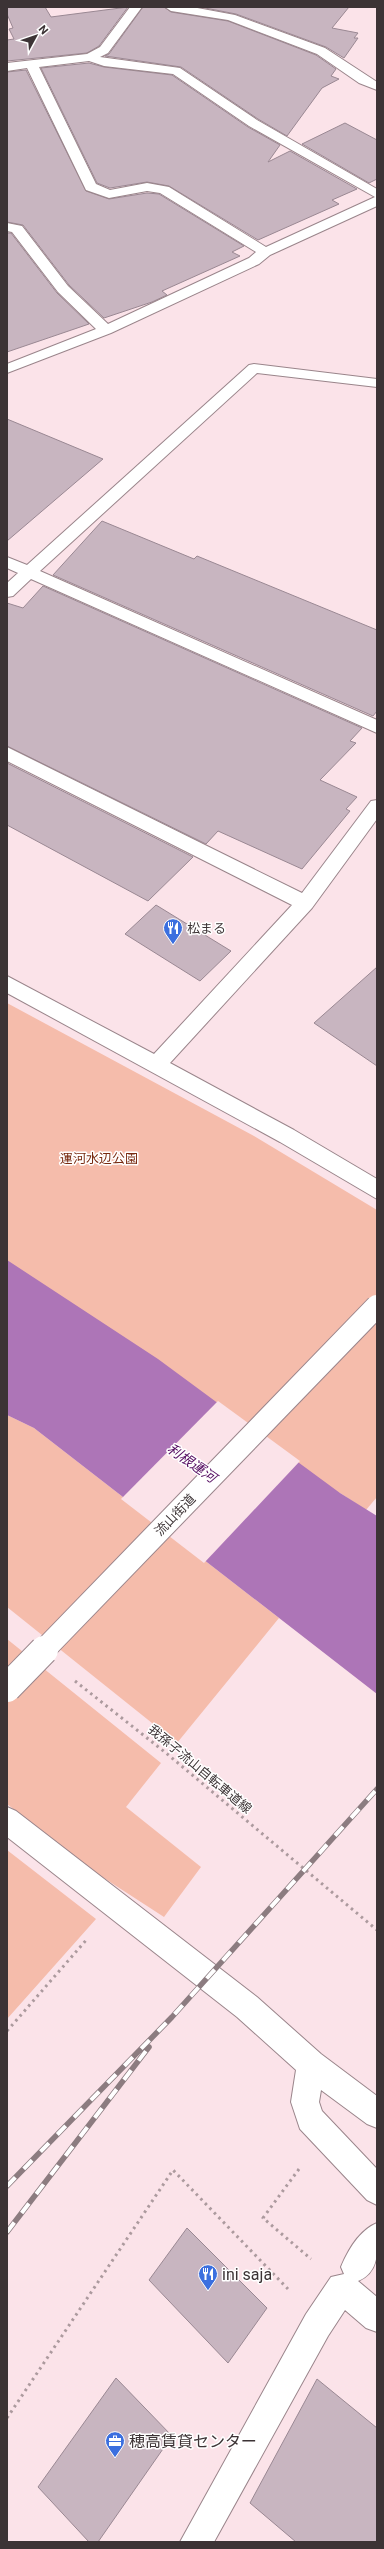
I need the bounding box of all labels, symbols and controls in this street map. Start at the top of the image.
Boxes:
north arrow [16,16,56,56]
text: N [36,23,51,37]
restaurant icon: 松まる [162,917,184,945]
place label: 松まる [187,921,226,936]
park label: 運河水辺公園 [60,1151,138,1166]
water label: 利根運河 [164,1440,222,1487]
street label: 流山街道 [152,1491,198,1539]
street label: 我孫子流山自転車道線 [145,1721,255,1817]
restaurant icon: ini saja [197,2263,219,2291]
place label: ini saja [222,2265,272,2284]
office icon: 穂高賃貸センター [104,2430,126,2458]
place label: 穂高賃貸センター [129,2432,257,2451]

